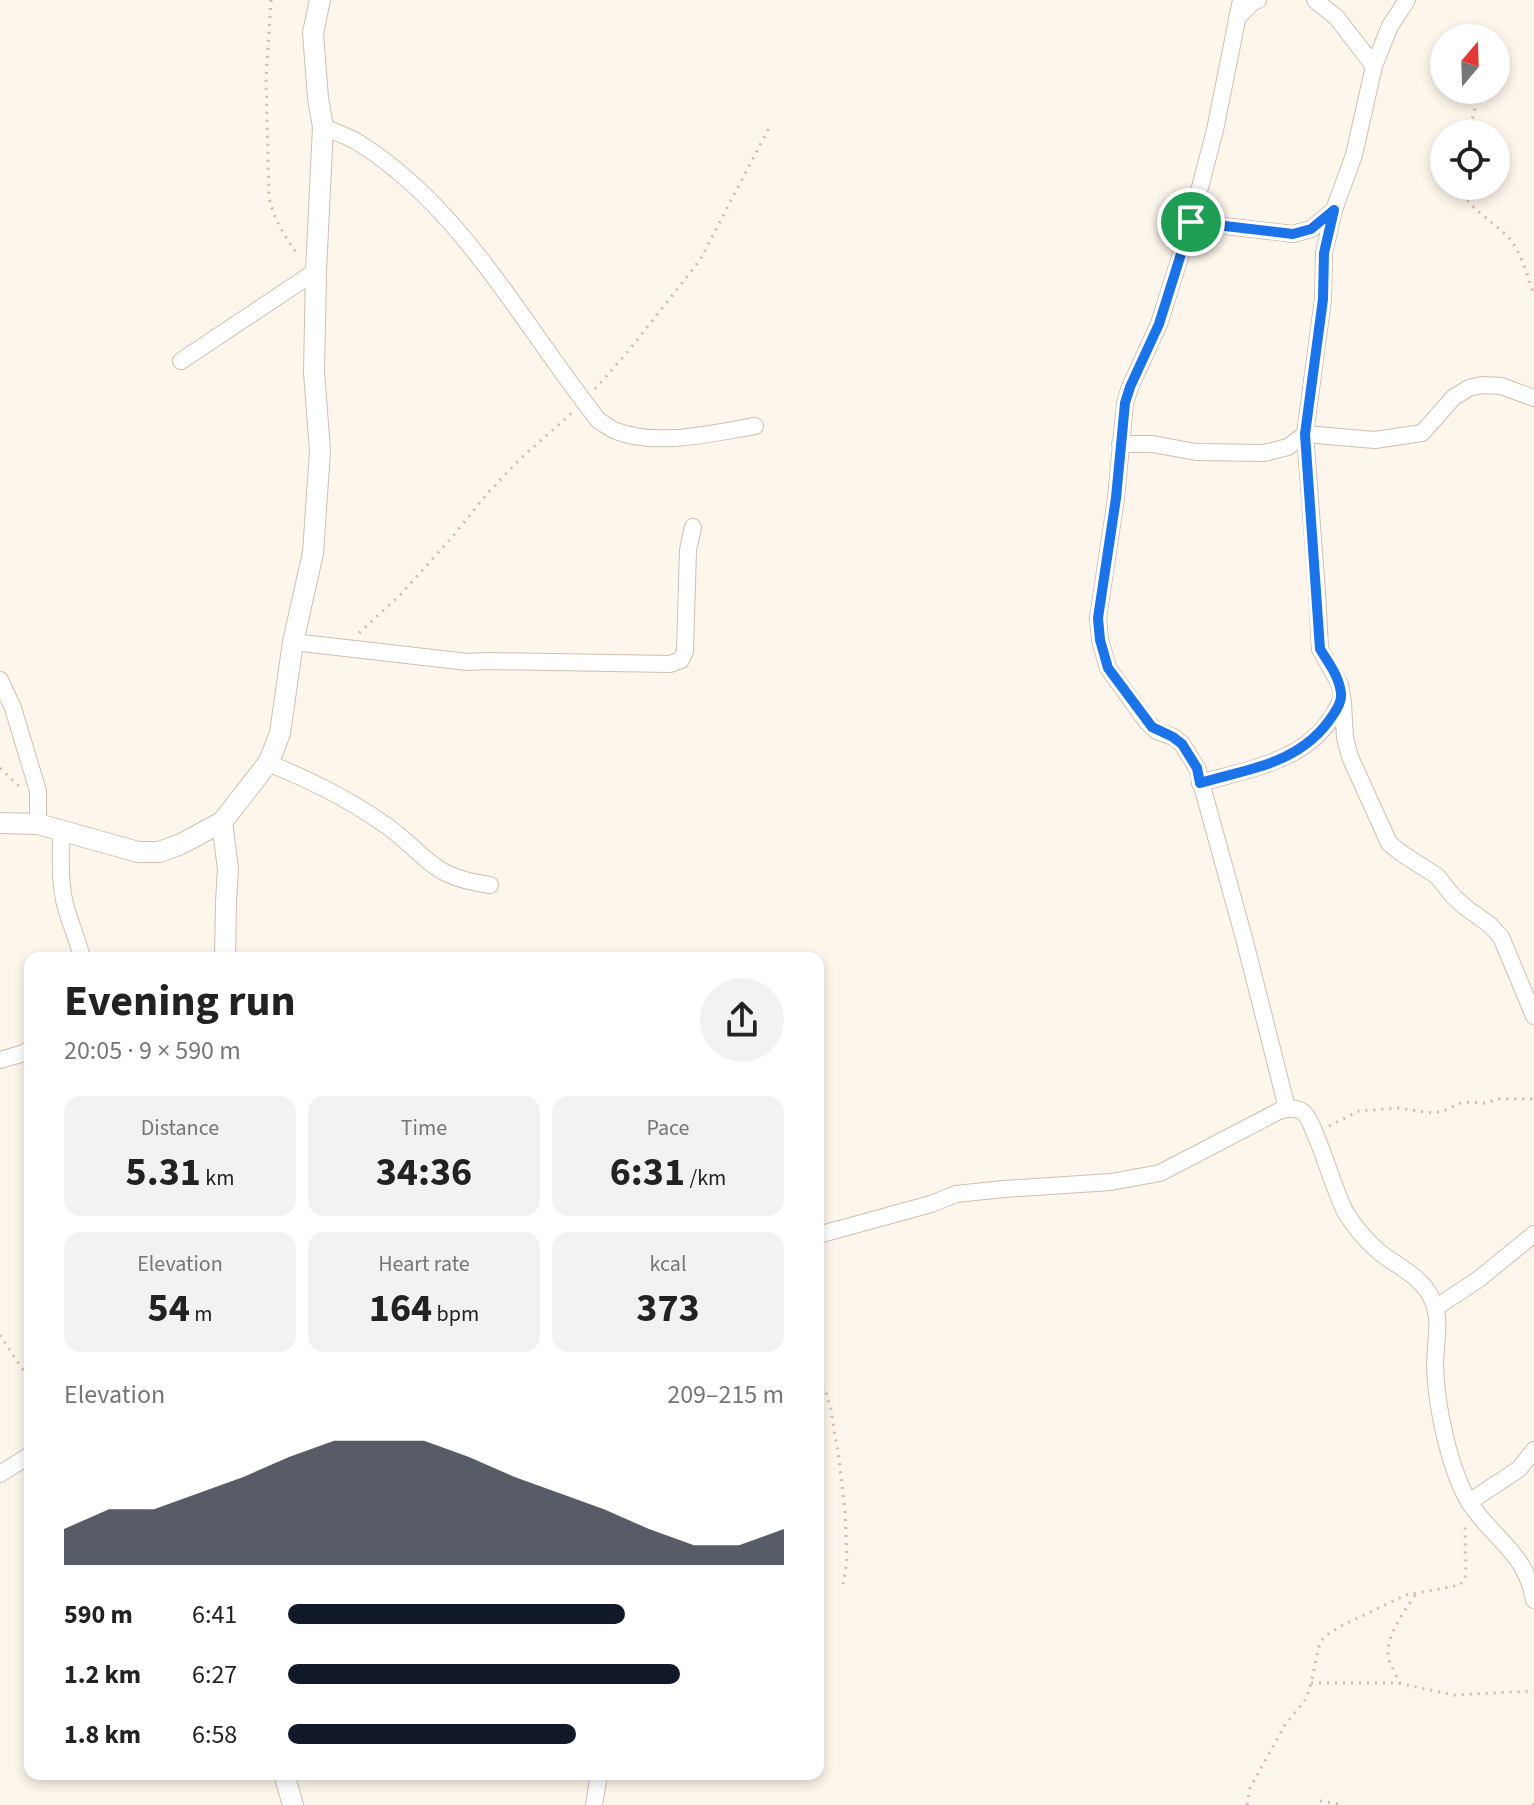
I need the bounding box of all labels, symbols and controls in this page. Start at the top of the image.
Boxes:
north arrow [1430,24,1510,104]
map controls [1430,24,1510,200]
button: locate [1430,120,1510,200]
pin [1157,188,1225,256]
icon: arrive [1169,200,1213,244]
text: Evening run [64,970,296,1033]
button: share [700,978,784,1062]
text: 20:05 · 9 × 590 m [64,1032,241,1069]
text: Distance [141,1112,219,1144]
text: Time [401,1112,447,1144]
text: Pace [646,1112,690,1144]
text: 5.31 [126,1144,201,1201]
text: 34:36 [376,1144,472,1201]
text: 6:31 [610,1144,685,1201]
text: km [201,1162,234,1194]
text: /km [685,1162,726,1194]
text: Elevation [137,1248,223,1280]
text: Heart rate [378,1248,470,1280]
text: kcal [649,1248,687,1280]
text: 54 [148,1280,190,1337]
text: 164 [369,1280,432,1337]
text: 373 [636,1280,700,1337]
text: m [190,1298,212,1330]
text: bpm [432,1298,479,1330]
text: Elevation [64,1376,165,1413]
text: 209–215 m [667,1376,784,1413]
text: 590 m [64,1596,133,1633]
text: 6:41 [192,1596,237,1633]
text: 1.2 km [64,1656,141,1693]
text: 6:27 [192,1656,237,1693]
text: 1.8 km [64,1716,141,1753]
text: 6:58 [192,1716,237,1753]

